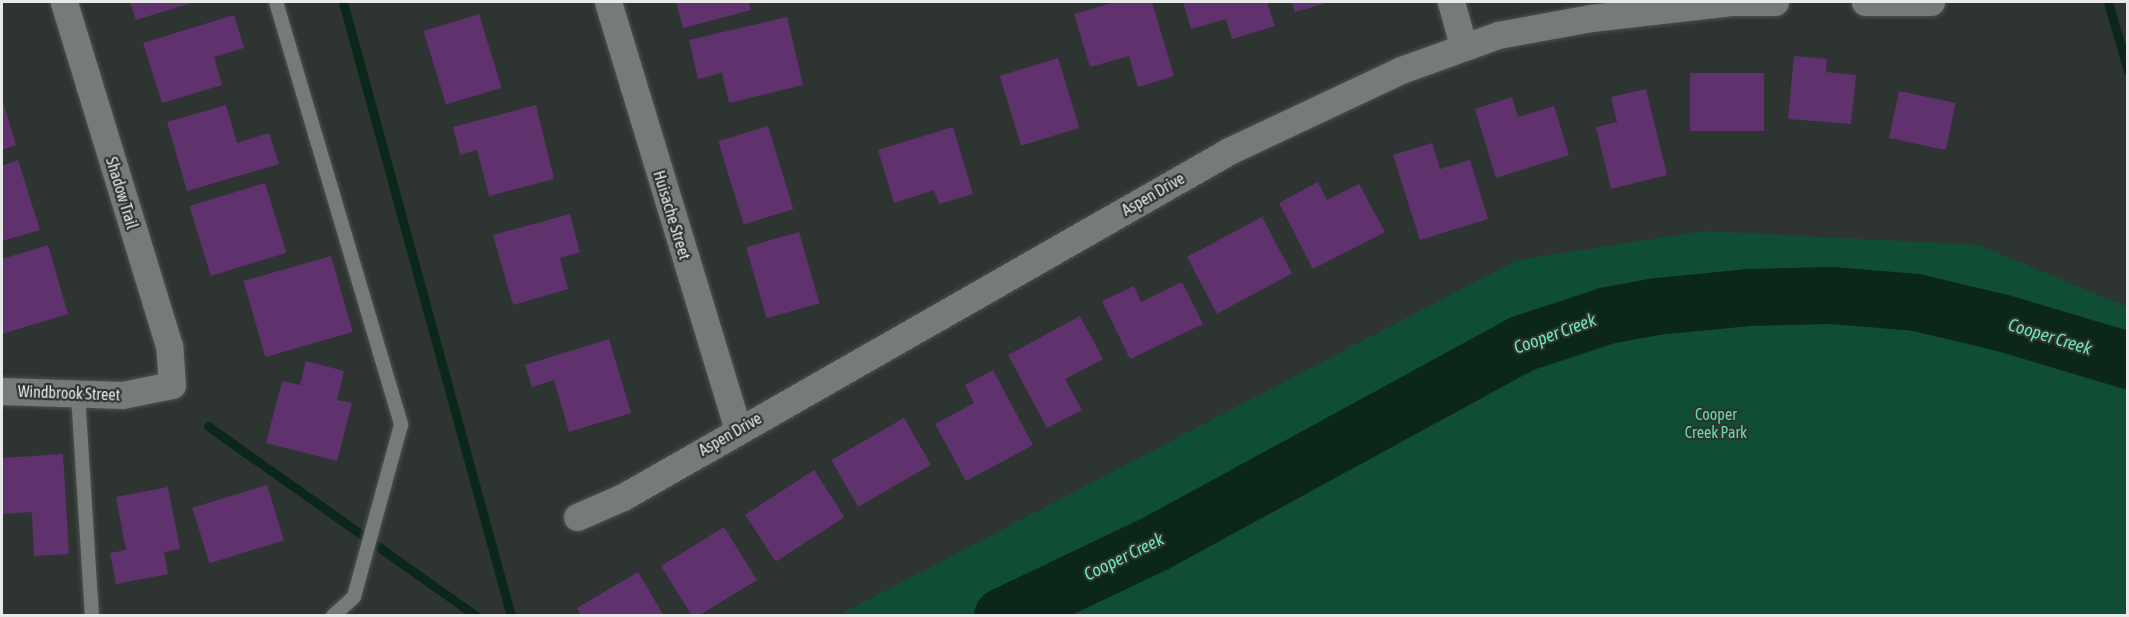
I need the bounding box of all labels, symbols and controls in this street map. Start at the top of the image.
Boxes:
street label: Shadow Trail [102,155,142,231]
street label: Huisache Street [649,168,695,262]
street label: Aspen Drive [1118,168,1188,220]
water label: Cooper Creek [1511,309,1599,359]
water label: Cooper Creek [2006,314,2094,360]
street label: Windbrook Street [18,382,120,404]
park label: Cooper Creek Park [1685,404,1747,442]
street label: Aspen Drive [695,408,765,460]
water label: Cooper Creek [1080,528,1168,586]

